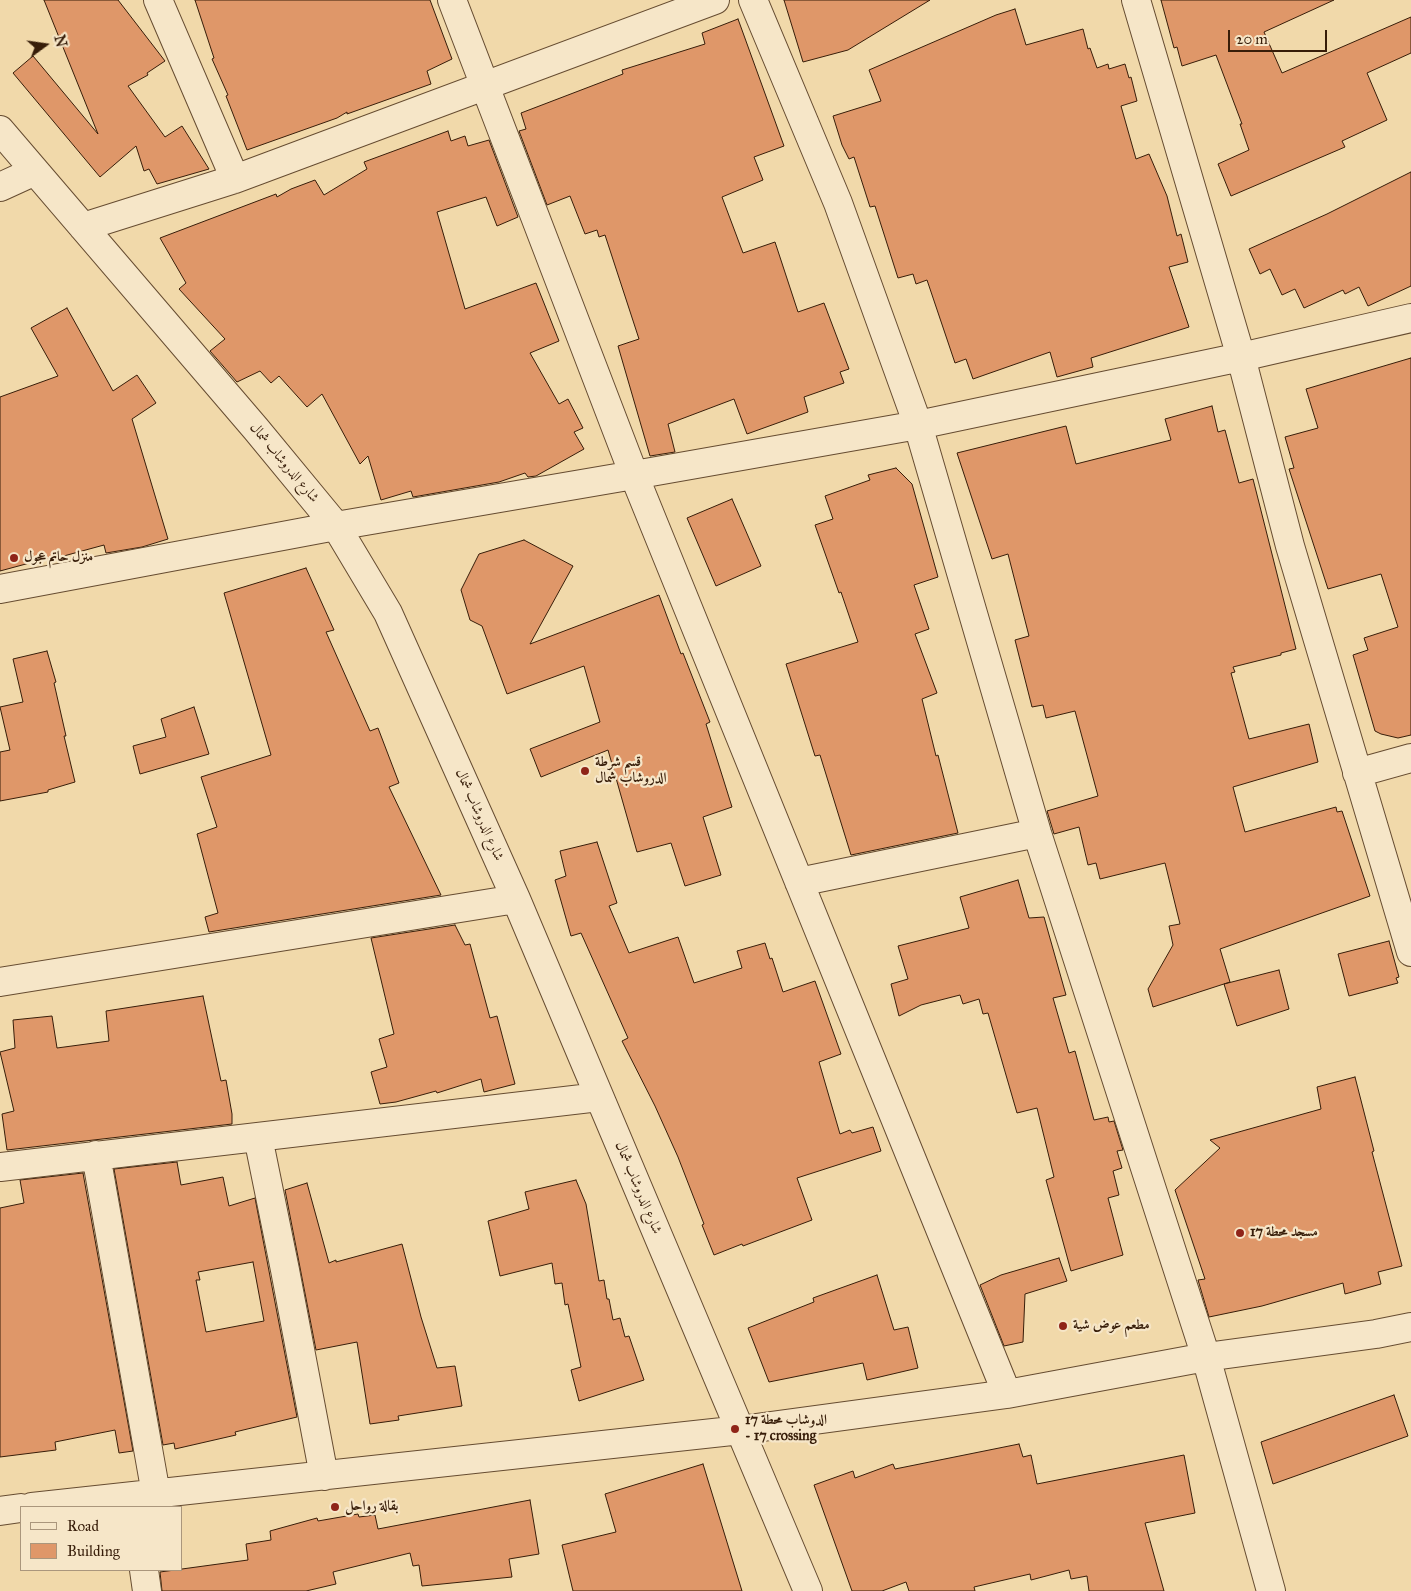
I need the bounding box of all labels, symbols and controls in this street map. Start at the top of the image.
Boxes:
north arrow [20,20,70,70]
scale bar [1231,20,1330,52]
text: 20 m [1236,30,1268,48]
text: N [50,33,70,49]
street label: شارع الدروشاب شمال [246,420,322,506]
place label: منزل حاتم عجول [24,550,93,566]
marker: منزل حاتم عجول [8,552,20,564]
place label: قسم شرطة الدروشاب شمال [595,755,667,788]
marker: قسم شرطة الدروشاب شمال [579,765,591,777]
street label: شارع الدروشاب شمال [451,766,507,864]
street label: شارع الدروشاب شمال [611,1139,665,1237]
place label: مسجد محطة 17 [1250,1225,1318,1241]
marker: مسجد محطة 17 [1234,1227,1246,1239]
place label: مطعم عوض شية [1073,1318,1150,1334]
marker: مطعم عوض شية [1057,1320,1069,1332]
place label: الدوشاب محطة 17 - 17 crossing [745,1413,827,1445]
marker: الدوشاب محطة 17 - 17 crossing [729,1423,741,1435]
place label: بقالة رواحل [345,1499,399,1515]
marker: بقالة رواحل [329,1501,341,1513]
legend [20,1506,182,1571]
text: Road [67,1517,99,1535]
text: Building [67,1542,120,1560]

